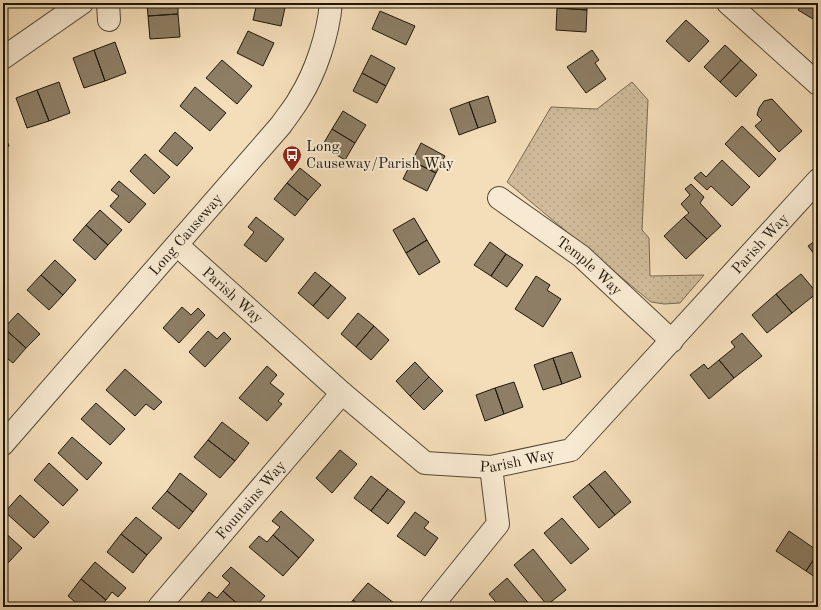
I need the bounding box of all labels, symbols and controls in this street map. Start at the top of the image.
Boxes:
place label: Long Causeway/Parish Way [306,140,454,172]
bus stop icon: Long Causeway/Parish Way [281,144,303,172]
street label: Long Causeway [147,192,226,279]
street label: Parish Way [730,211,792,278]
street label: Temple Way [553,235,624,299]
street label: Parish Way [199,265,265,327]
street label: Parish Way [479,448,556,476]
street label: Fountains Way [214,459,289,543]

